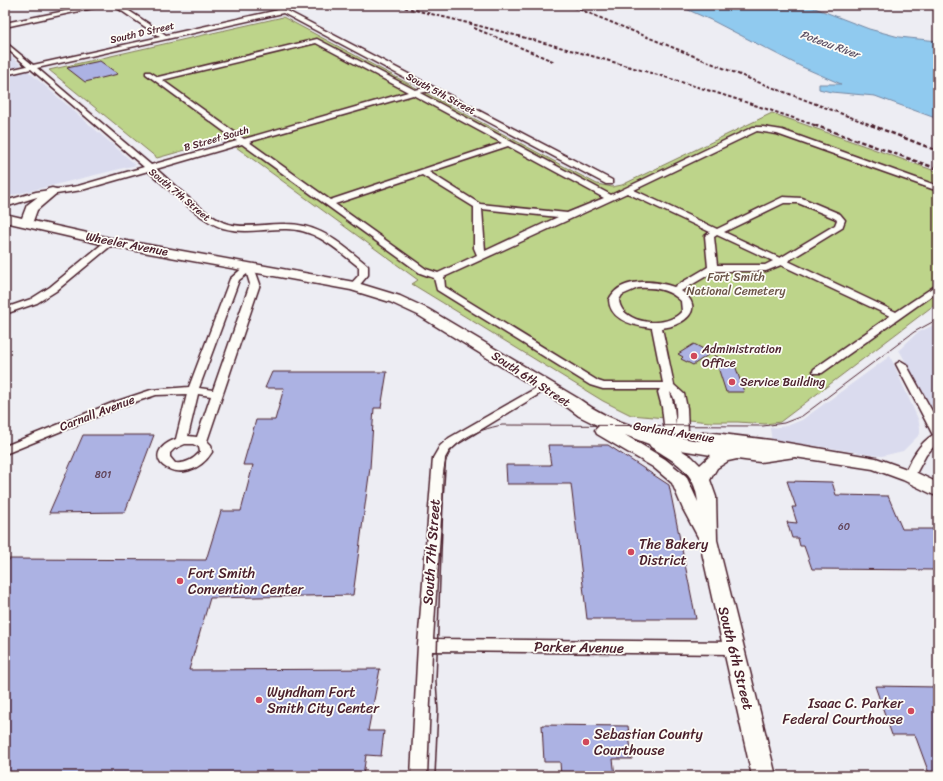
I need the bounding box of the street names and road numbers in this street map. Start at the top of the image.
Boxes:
street label: South D Street [108,17,177,49]
street label: South 5th Street [403,68,479,120]
street label: B Street South [182,121,251,157]
street label: South 7th Street [144,163,215,226]
street label: Wheeler Avenue [84,225,170,263]
street label: South 6th Street [487,345,575,413]
street label: Carnall Avenue [56,389,138,437]
street label: Garland Avenue [632,415,716,449]
street label: South 7th Street [415,498,448,606]
street label: South 6th Street [711,604,760,713]
street label: Parker Avenue [534,634,624,661]

